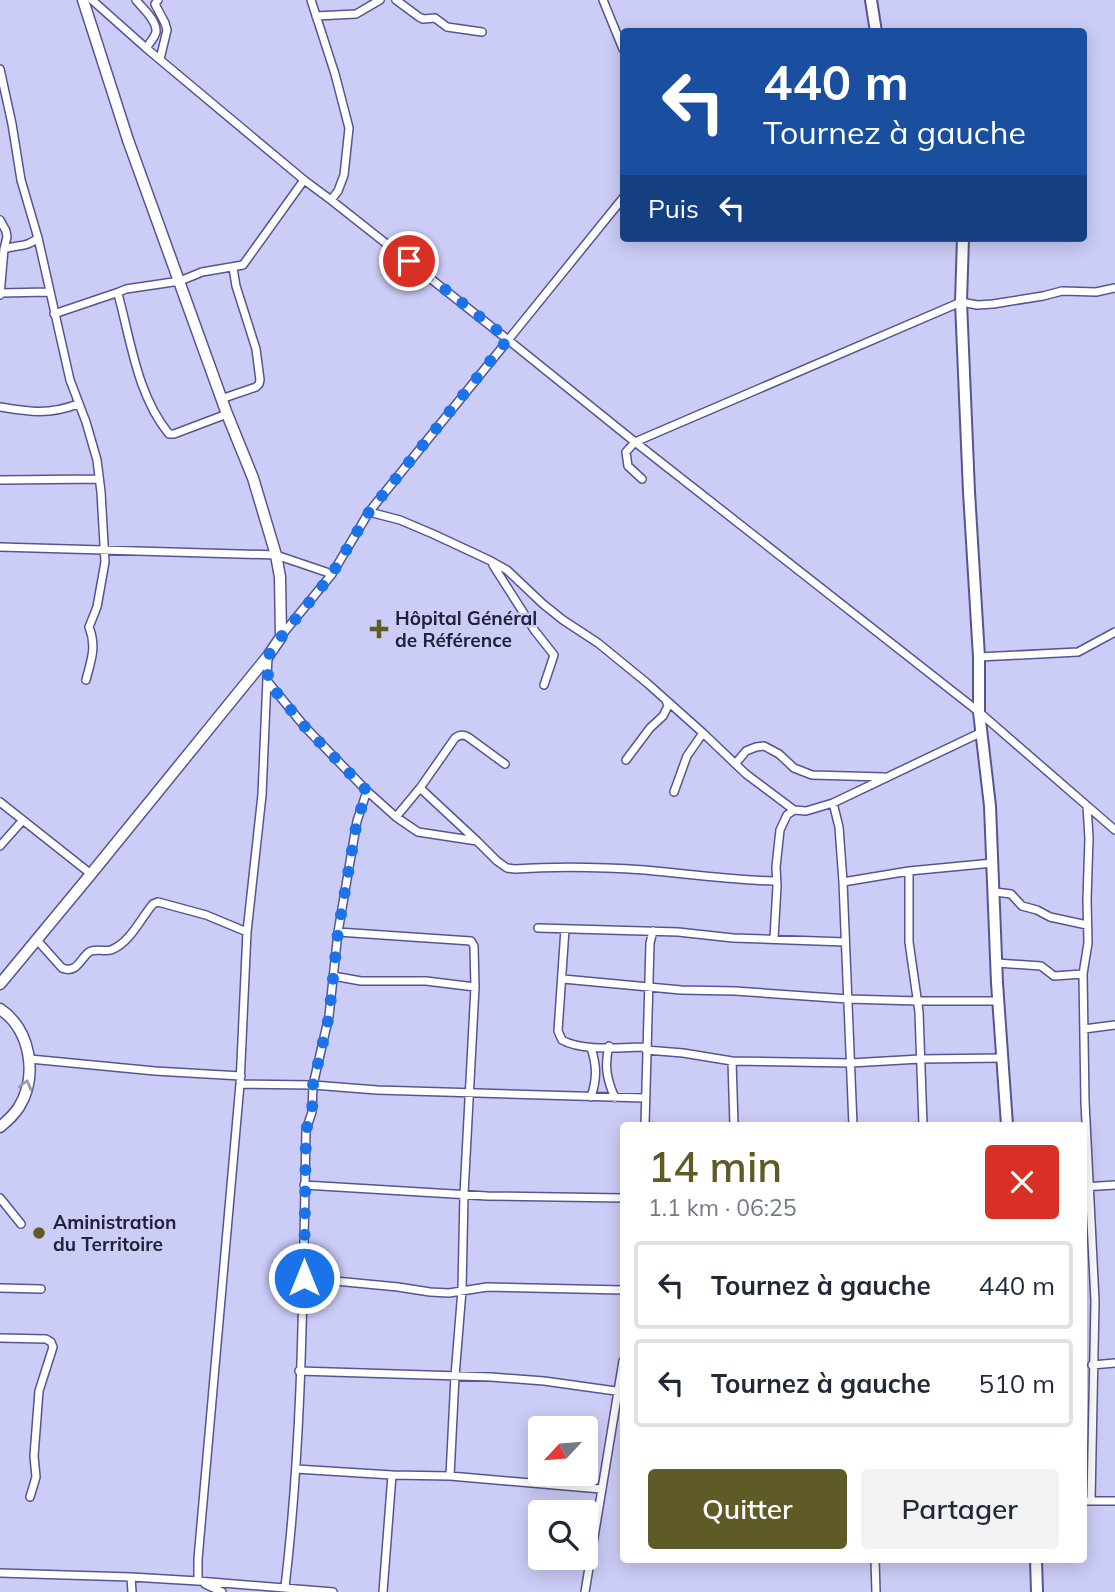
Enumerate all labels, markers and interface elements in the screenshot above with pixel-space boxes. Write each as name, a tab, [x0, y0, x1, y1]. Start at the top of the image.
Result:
text: 440 m	[763, 51, 909, 112]
icon: left	[648, 56, 739, 147]
text: Tournez à gauche	[763, 112, 1026, 152]
icon: left	[713, 189, 751, 227]
text: Puis	[648, 192, 699, 225]
pin	[379, 231, 439, 291]
icon: arrive	[390, 242, 428, 280]
place label: Hôpital Général de Référence	[395, 606, 537, 652]
marker: Hôpital Général de Référence	[369, 619, 389, 639]
one-way arrow	[18, 1079, 32, 1091]
text: 14 min	[648, 1140, 782, 1193]
button: close	[985, 1145, 1059, 1219]
text: 1.1 km · 06:25	[648, 1193, 797, 1222]
place label: Aministration du Territoire	[53, 1210, 176, 1256]
marker: Aministration du Territoire	[31, 1225, 47, 1241]
position arrow	[267, 1241, 341, 1315]
icon: left	[652, 1266, 690, 1304]
text: Tournez à gauche	[711, 1269, 931, 1302]
text: 440 m	[979, 1269, 1055, 1302]
icon: left	[652, 1364, 690, 1402]
text: Tournez à gauche	[711, 1367, 931, 1400]
text: 510 m	[979, 1367, 1055, 1400]
north arrow	[528, 1416, 598, 1486]
map controls	[528, 1416, 598, 1570]
button: Quitter	[648, 1469, 847, 1549]
button: Partager	[861, 1469, 1059, 1549]
button: search	[528, 1500, 598, 1570]

